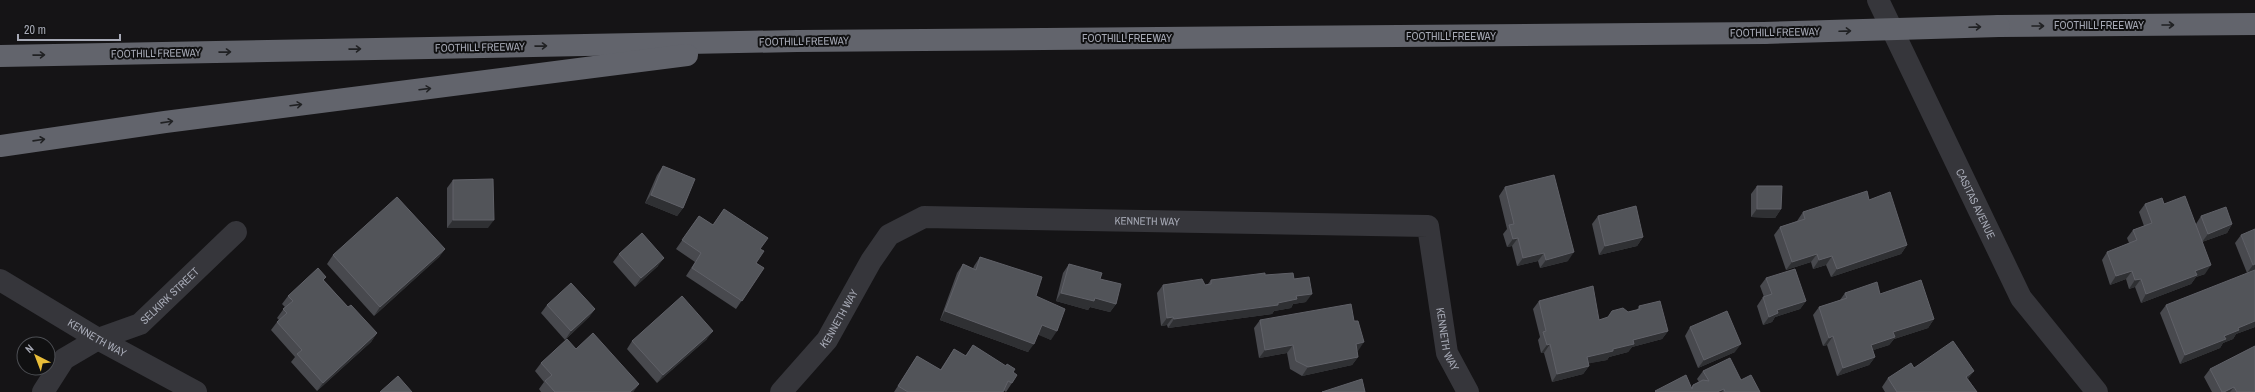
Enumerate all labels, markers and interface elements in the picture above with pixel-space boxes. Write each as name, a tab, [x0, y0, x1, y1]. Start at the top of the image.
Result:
scale bar	[18, 16, 120, 42]
street label: FOOTHILL FREEWAY	[2054, 18, 2144, 32]
one-way arrow	[2161, 21, 2174, 29]
text: 20 m	[24, 22, 46, 38]
one-way arrow	[2031, 22, 2044, 30]
one-way arrow	[1968, 23, 1981, 30]
street label: FOOTHILL FREEWAY	[1730, 24, 1820, 40]
one-way arrow	[1838, 27, 1851, 34]
street label: FOOTHILL FREEWAY	[1406, 29, 1496, 43]
street label: FOOTHILL FREEWAY	[1082, 31, 1172, 45]
street label: FOOTHILL FREEWAY	[759, 33, 849, 49]
street label: FOOTHILL FREEWAY	[435, 39, 525, 55]
one-way arrow	[534, 42, 547, 50]
street label: FOOTHILL FREEWAY	[111, 45, 201, 61]
one-way arrow	[348, 45, 361, 53]
one-way arrow	[218, 48, 231, 56]
one-way arrow	[32, 51, 45, 59]
one-way arrow	[418, 85, 431, 93]
one-way arrow	[289, 101, 302, 109]
one-way arrow	[160, 118, 173, 126]
one-way arrow	[32, 136, 45, 144]
street label: CASITAS AVENUE	[1953, 166, 1999, 241]
street label: KENNETH WAY	[1114, 213, 1180, 229]
street label: SELKIRK STREET	[137, 264, 202, 327]
street label: KENNETH WAY	[816, 287, 861, 351]
street label: KENNETH WAY	[1433, 307, 1462, 373]
street label: KENNETH WAY	[65, 315, 129, 360]
north arrow	[16, 336, 56, 376]
text: N	[22, 341, 36, 356]

